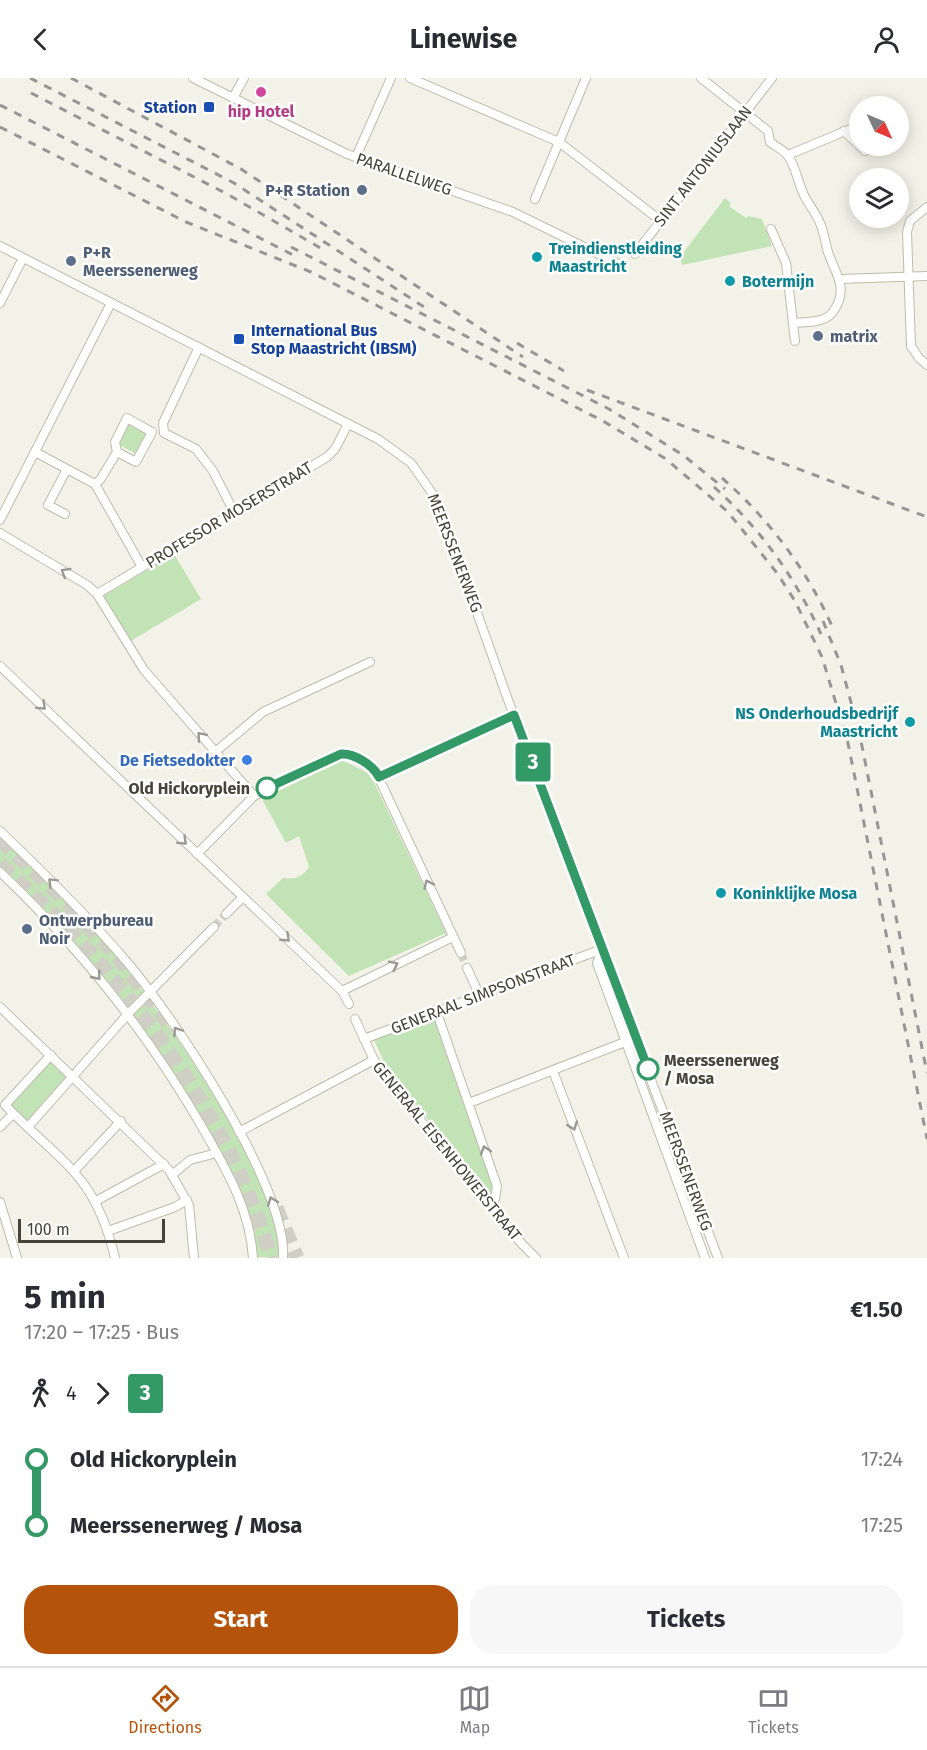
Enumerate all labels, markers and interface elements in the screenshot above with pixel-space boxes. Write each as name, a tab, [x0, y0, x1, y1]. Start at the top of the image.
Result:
icon: back	[24, 23, 57, 56]
text: Linewise	[410, 23, 517, 55]
icon: person	[870, 23, 903, 56]
marker: hip Hotel	[254, 85, 268, 99]
north arrow	[849, 96, 909, 156]
map controls	[849, 96, 909, 228]
place label: Station	[144, 98, 197, 117]
marker: Station	[202, 100, 216, 114]
place label: hip Hotel	[228, 102, 295, 121]
street label: SINT ANTONIUSLAAN	[650, 102, 756, 230]
street label: PARALLELWEG	[354, 149, 454, 199]
button: layers	[849, 168, 909, 228]
place label: P+R Station	[265, 181, 350, 200]
marker: P+R Station	[355, 183, 369, 197]
place label: Treindienstleiding Maastricht	[549, 239, 682, 276]
place label: P+R Meerssenerweg	[83, 243, 198, 280]
marker: Treindienstleiding Maastricht	[530, 250, 544, 264]
marker: P+R Meerssenerweg	[64, 254, 78, 268]
place label: Botermijn	[742, 272, 814, 291]
marker: Botermijn	[723, 274, 737, 288]
place label: International Bus Stop Maastricht (IBSM)	[251, 321, 417, 358]
place label: matrix	[830, 327, 878, 346]
marker: matrix	[811, 329, 825, 343]
marker: International Bus Stop Maastricht (IBSM)	[232, 332, 246, 346]
street label: PROFESSOR MOSERSTRAAT	[142, 457, 316, 572]
street label: MEERSSENERWEG	[424, 491, 486, 615]
one-way arrow	[61, 567, 71, 579]
one-way arrow	[36, 699, 46, 710]
place label: NS Onderhoudsbedrijf Maastricht	[735, 704, 899, 741]
marker: NS Onderhoudsbedrijf Maastricht	[903, 715, 917, 729]
one-way arrow	[197, 732, 208, 743]
line badge: 3	[514, 742, 552, 782]
text: 3	[528, 749, 538, 775]
place label: De Fietsedokter	[120, 751, 236, 770]
marker: De Fietsedokter	[240, 753, 254, 767]
marker: Old Hickoryplein	[256, 777, 278, 799]
place label: Old Hickoryplein	[129, 779, 250, 798]
one-way arrow	[177, 834, 187, 845]
one-way arrow	[49, 879, 60, 890]
one-way arrow	[424, 879, 436, 890]
place label: Koninklijke Mosa	[733, 884, 857, 903]
marker: Koninklijke Mosa	[714, 886, 728, 900]
place label: Ontwerpbureau Noir	[39, 911, 153, 948]
marker: Ontwerpbureau Noir	[20, 922, 34, 936]
one-way arrow	[278, 930, 289, 941]
street label: GENERAAL SIMPSONSTRAAT	[388, 950, 579, 1038]
one-way arrow	[388, 961, 399, 973]
one-way arrow	[90, 969, 101, 980]
one-way arrow	[173, 1027, 184, 1038]
place label: Meerssenerweg / Mosa	[664, 1051, 779, 1088]
street label: GENERAAL EISENHOWERSTRAAT	[369, 1057, 526, 1245]
marker: Meerssenerweg / Mosa	[637, 1058, 659, 1080]
street label: MEERSSENERWEG	[656, 1109, 716, 1233]
one-way arrow	[566, 1120, 578, 1131]
one-way arrow	[479, 1145, 492, 1156]
one-way arrow	[267, 1196, 280, 1207]
scale bar	[18, 1216, 165, 1244]
text: 100 m	[27, 1220, 70, 1239]
text: 5 min	[24, 1277, 106, 1317]
text: €1.50	[850, 1296, 903, 1323]
text: 17:20 – 17:25 · Bus	[24, 1320, 179, 1344]
icon: walk	[24, 1377, 57, 1410]
icon: forward	[86, 1377, 119, 1410]
text: 3	[140, 1380, 151, 1406]
text: 4	[66, 1381, 77, 1405]
text: Old Hickoryplein	[70, 1446, 237, 1473]
text: 17:24	[861, 1447, 903, 1471]
text: Meerssenerweg / Mosa	[70, 1512, 302, 1539]
text: 17:25	[861, 1513, 903, 1537]
button: Start	[24, 1585, 458, 1654]
button: Tickets	[470, 1585, 903, 1654]
tab: Directions	[128, 1682, 202, 1737]
tab: Map	[458, 1682, 491, 1737]
tab: Tickets	[748, 1682, 799, 1737]

